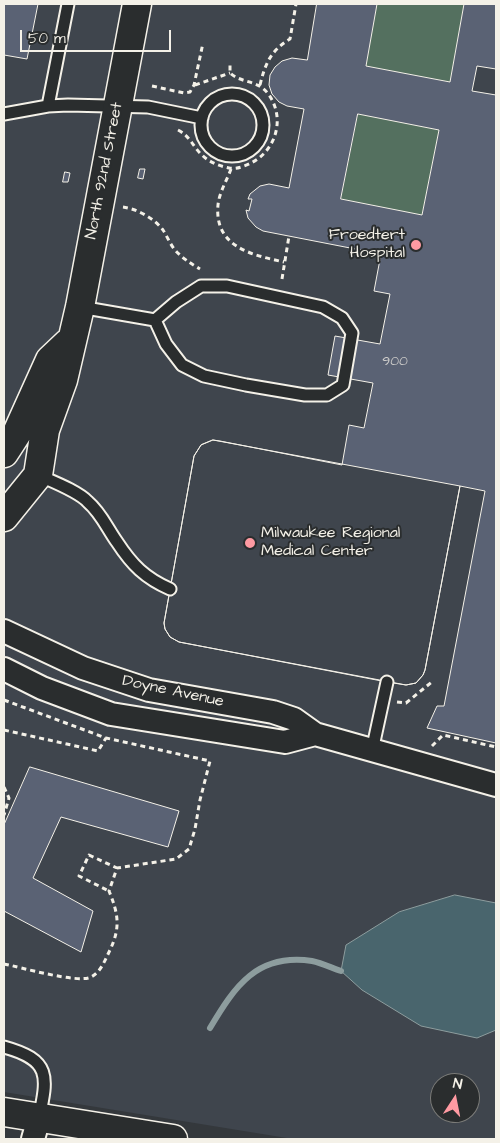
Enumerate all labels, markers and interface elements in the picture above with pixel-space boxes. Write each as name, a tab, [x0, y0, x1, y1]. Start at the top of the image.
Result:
scale bar	[22, 20, 174, 52]
text: 50 m	[28, 28, 66, 49]
street label: North 92nd Street	[82, 101, 128, 241]
place label: Froedtert Hospital	[329, 226, 405, 264]
marker: Froedtert Hospital	[409, 238, 423, 252]
house number: 900	[382, 354, 408, 370]
place label: Milwaukee Regional Medical Center	[261, 524, 400, 562]
marker: Milwaukee Regional Medical Center	[243, 536, 257, 550]
street label: Doyne Avenue	[121, 672, 225, 712]
north arrow	[430, 1073, 480, 1123]
text: N	[451, 1074, 464, 1095]

